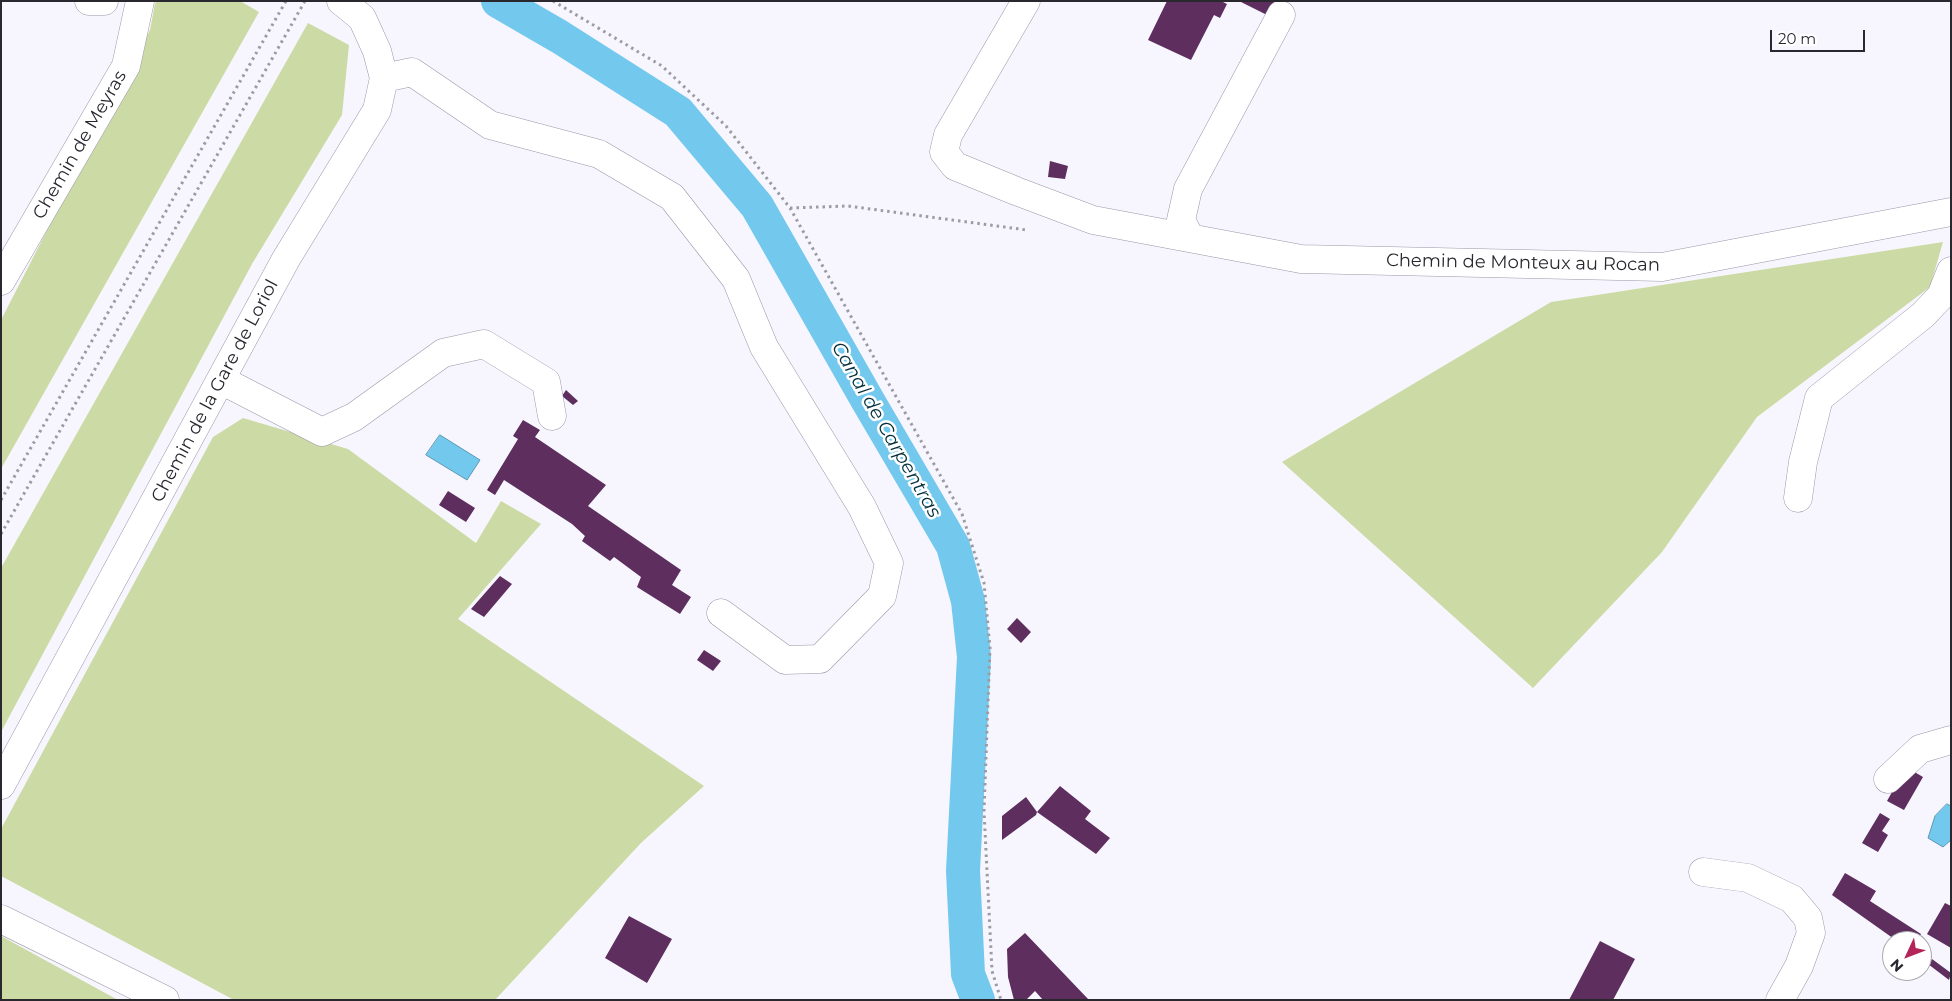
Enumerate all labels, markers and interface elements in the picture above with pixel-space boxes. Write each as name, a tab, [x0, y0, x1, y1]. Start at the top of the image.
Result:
scale bar	[1772, 20, 1867, 52]
text: 20 m	[1778, 29, 1816, 48]
street label: Chemin de Meyras	[29, 67, 131, 223]
street label: Chemin de Monteux au Rocan	[1386, 250, 1660, 276]
street label: Chemin de la Gare de Loriol	[147, 276, 283, 506]
water label: Canal de Carpentras	[826, 338, 946, 522]
north arrow	[1882, 931, 1932, 981]
text: N	[1886, 955, 1907, 976]

